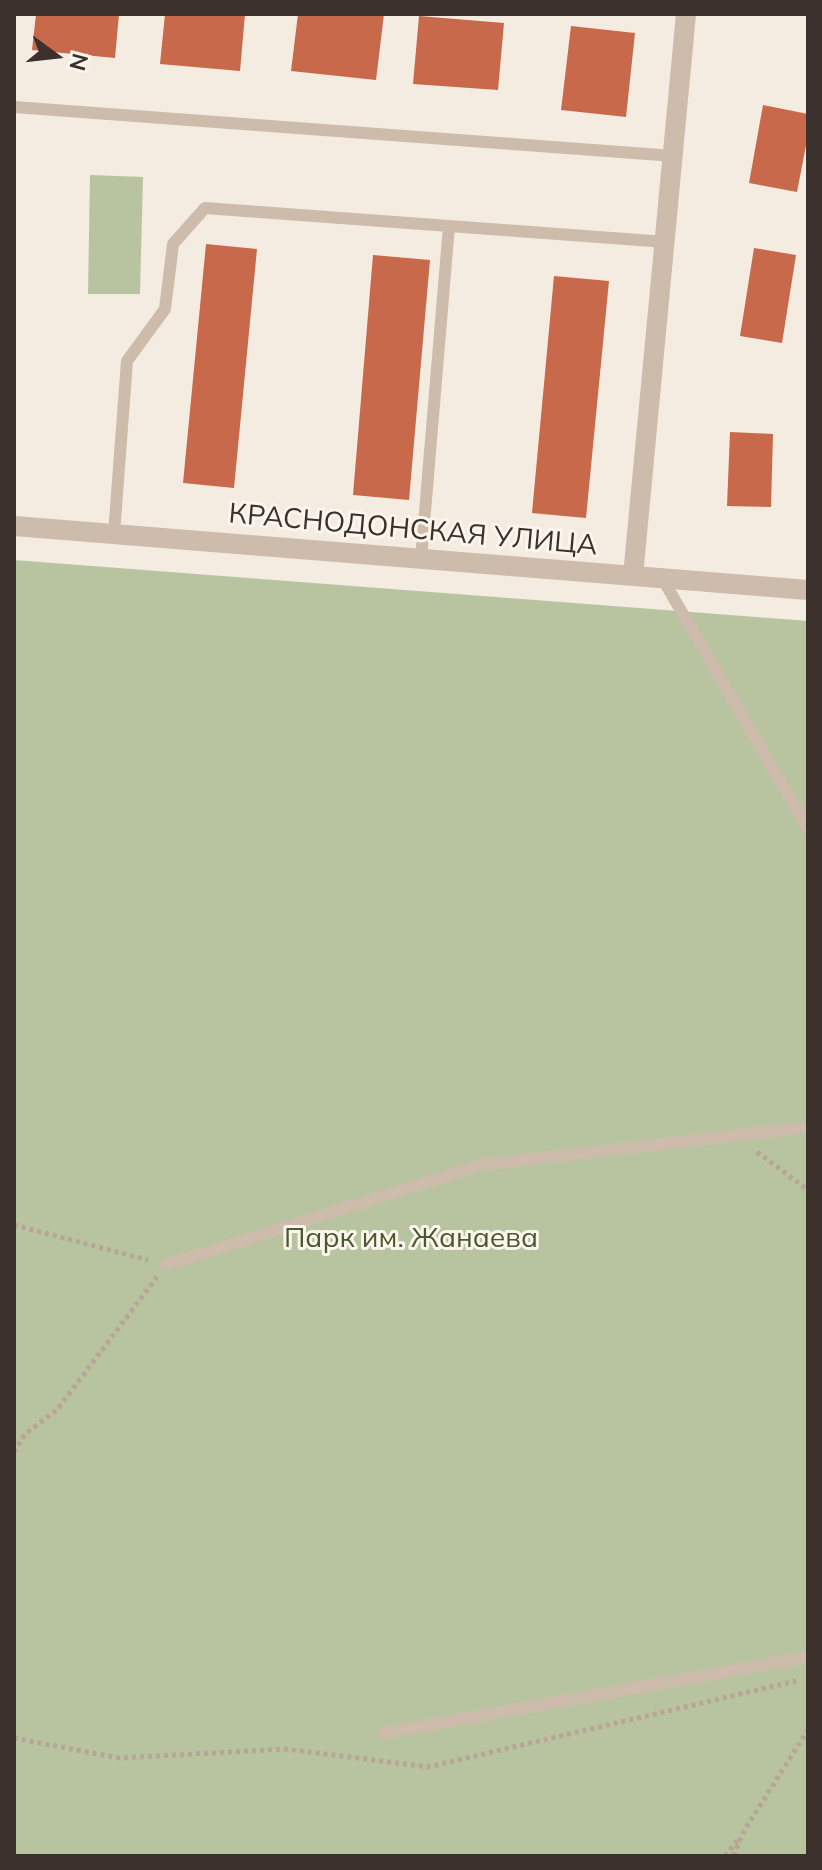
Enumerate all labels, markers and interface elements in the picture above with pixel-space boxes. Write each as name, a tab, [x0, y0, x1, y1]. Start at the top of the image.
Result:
north arrow	[16, 16, 96, 96]
text: N	[64, 51, 95, 74]
street label: КРАСНОДОНСКАЯ УЛИЦА	[227, 497, 599, 563]
park label: Парк им. Жанаева	[284, 1222, 538, 1256]

